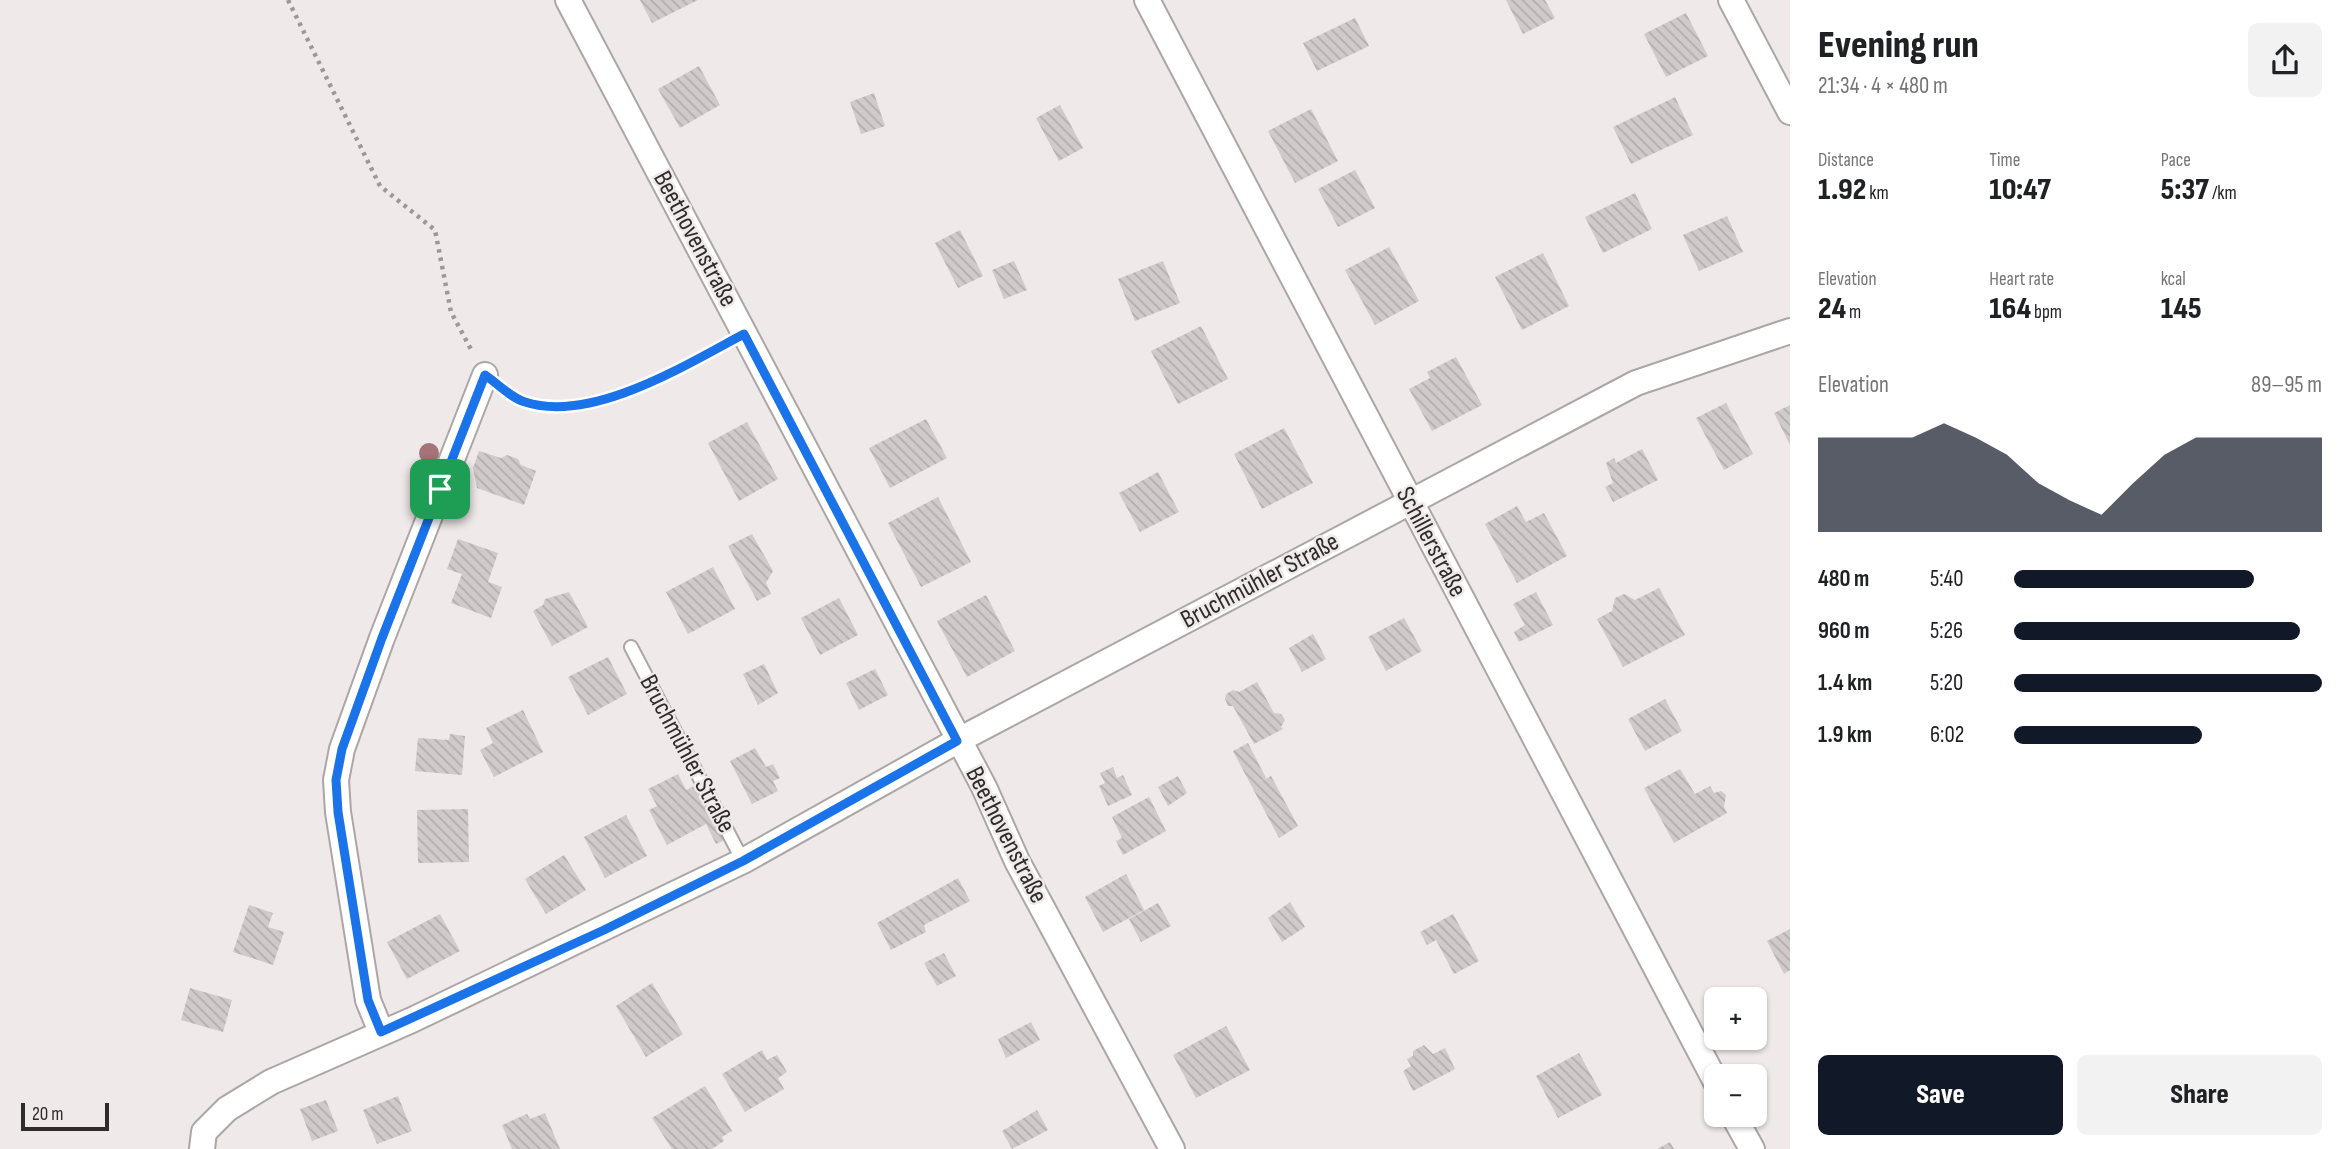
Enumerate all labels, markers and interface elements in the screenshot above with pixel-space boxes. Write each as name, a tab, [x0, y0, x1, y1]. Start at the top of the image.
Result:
text: Evening run	[1818, 23, 1979, 68]
button: share	[2248, 23, 2322, 97]
text: 21:34 · 4 × 480 m	[1818, 72, 1948, 100]
text: Distance	[1818, 149, 1874, 172]
text: Time	[1989, 149, 2020, 172]
text: Pace	[2161, 149, 2191, 172]
street label: Beethovenstraße	[646, 166, 744, 312]
text: 1.92	[1818, 172, 1866, 208]
text: 10:47	[1989, 172, 2051, 208]
text: 5:37	[2161, 172, 2209, 208]
text: km	[1866, 182, 1889, 205]
text: /km	[2209, 182, 2237, 205]
text: Elevation	[1818, 268, 1877, 291]
text: Heart rate	[1989, 268, 2054, 291]
text: kcal	[2161, 268, 2186, 291]
text: 24	[1818, 291, 1846, 327]
text: 164	[1989, 291, 2031, 327]
text: 145	[2161, 291, 2202, 327]
text: m	[1846, 301, 1861, 324]
text: bpm	[2031, 301, 2062, 324]
text: Elevation	[1818, 371, 1889, 399]
text: 89–95 m	[2251, 371, 2322, 399]
pin	[410, 459, 470, 519]
icon: arrive	[421, 470, 459, 508]
street label: Schillerstraße	[1389, 482, 1473, 602]
street label: Bruchmühler Straße	[1176, 526, 1344, 636]
text: 480 m	[1818, 565, 1869, 593]
text: 5:40	[1930, 565, 1963, 593]
text: 960 m	[1818, 617, 1870, 645]
text: 5:26	[1930, 617, 1963, 645]
text: 1.4 km	[1818, 669, 1872, 697]
text: 5:20	[1930, 669, 1963, 697]
street label: Bruchmühler Straße	[632, 670, 742, 838]
text: 1.9 km	[1818, 721, 1872, 749]
text: 6:02	[1930, 721, 1964, 749]
street label: Beethovenstraße	[958, 762, 1054, 908]
map controls	[1704, 987, 1767, 1127]
button: +	[1704, 987, 1767, 1050]
button: Save	[1818, 1055, 2063, 1135]
button: Share	[2077, 1055, 2322, 1135]
button: −	[1704, 1064, 1767, 1127]
scale bar	[21, 1100, 108, 1132]
text: 20 m	[32, 1103, 64, 1126]

